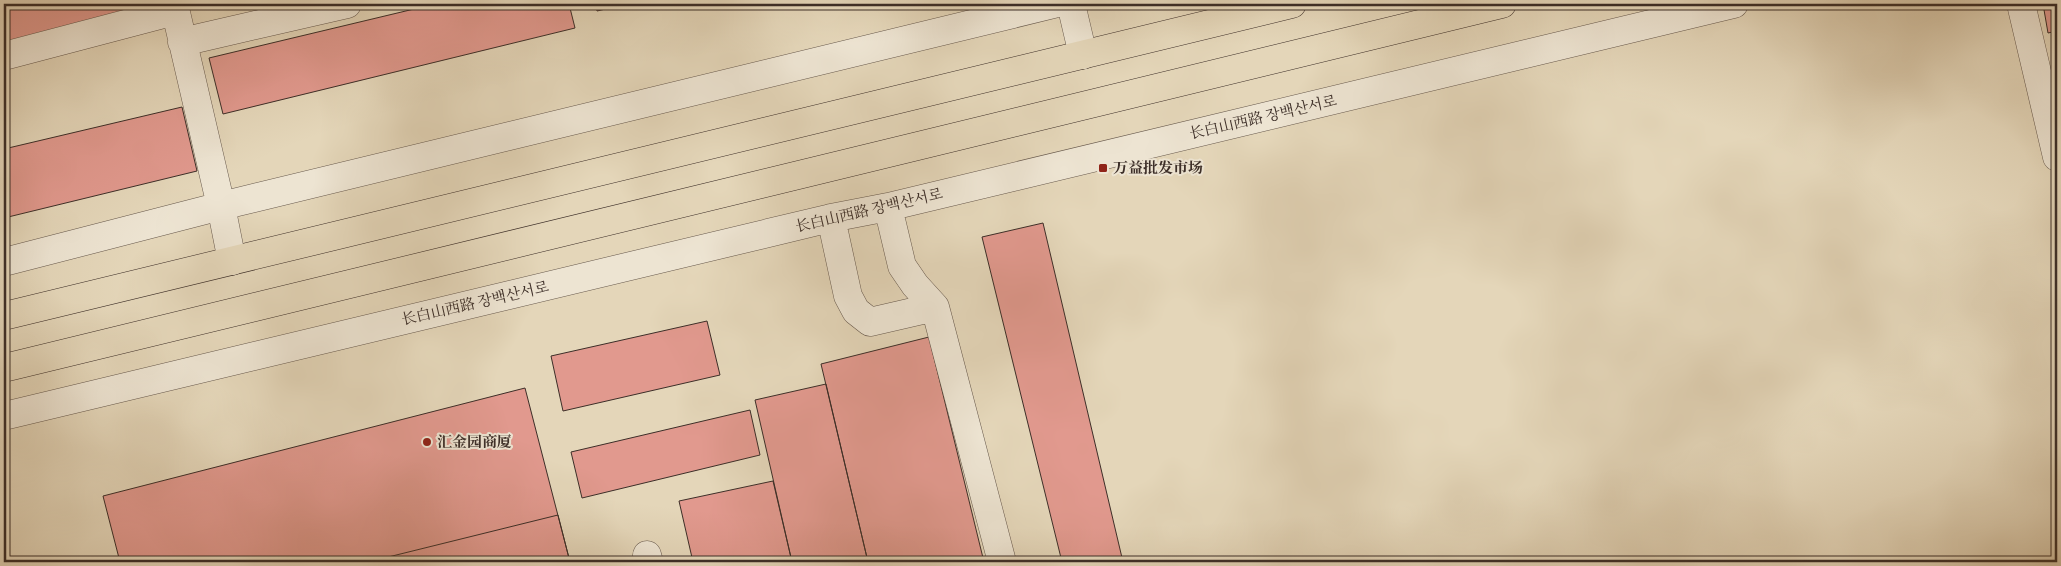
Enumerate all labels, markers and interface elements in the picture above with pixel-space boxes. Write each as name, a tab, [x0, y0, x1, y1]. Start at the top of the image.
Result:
street label: 长白山西路 장백산서로	[1188, 91, 1339, 144]
place label: 万益批发市场	[1113, 159, 1203, 178]
marker: 万益批发市场	[1097, 162, 1109, 174]
street label: 长白山西路 장백산서로	[794, 184, 945, 237]
street label: 长白山西路 장백산서로	[400, 277, 551, 330]
place label: 汇金园商厦	[437, 433, 512, 452]
marker: 汇金园商厦	[421, 436, 433, 448]

